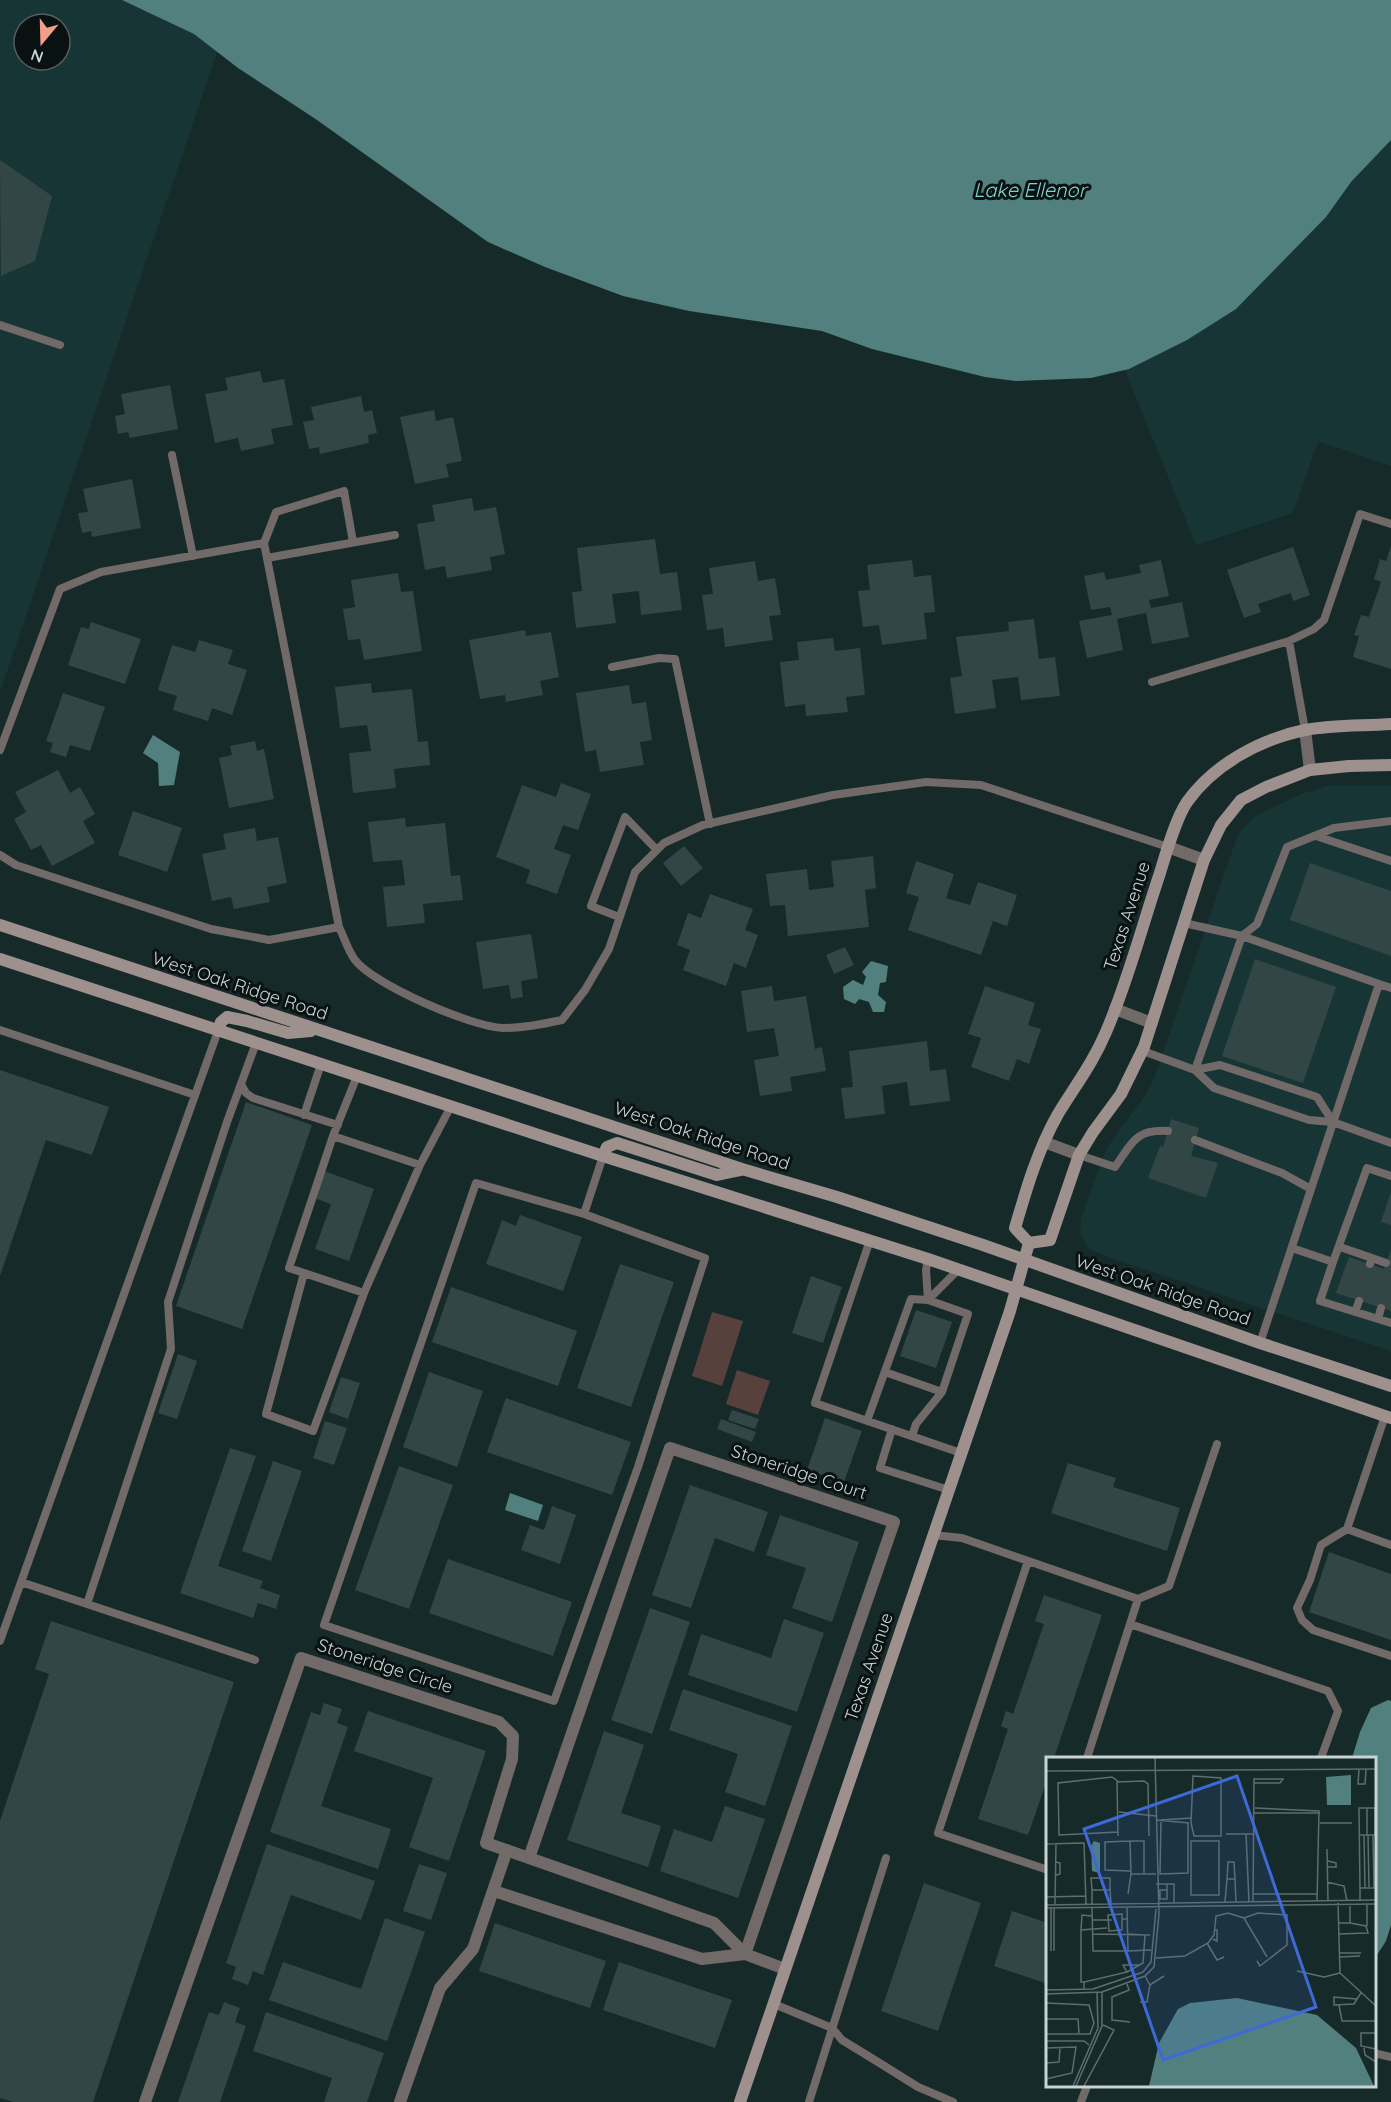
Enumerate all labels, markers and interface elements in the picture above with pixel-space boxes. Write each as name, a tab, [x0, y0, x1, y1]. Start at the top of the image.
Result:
north arrow	[12, 12, 72, 72]
text: N	[28, 45, 46, 68]
water label: Lake Ellenor	[974, 177, 1089, 202]
street label: Texas Avenue	[1098, 858, 1155, 973]
street label: West Oak Ridge Road	[149, 946, 331, 1025]
street label: West Oak Ridge Road	[611, 1096, 793, 1175]
street label: West Oak Ridge Road	[1073, 1249, 1254, 1330]
street label: Stoneridge Court	[728, 1439, 870, 1504]
street label: Texas Avenue	[839, 1610, 898, 1724]
street label: Stoneridge Circle	[315, 1633, 456, 1698]
inset map	[1046, 1757, 1376, 2087]

